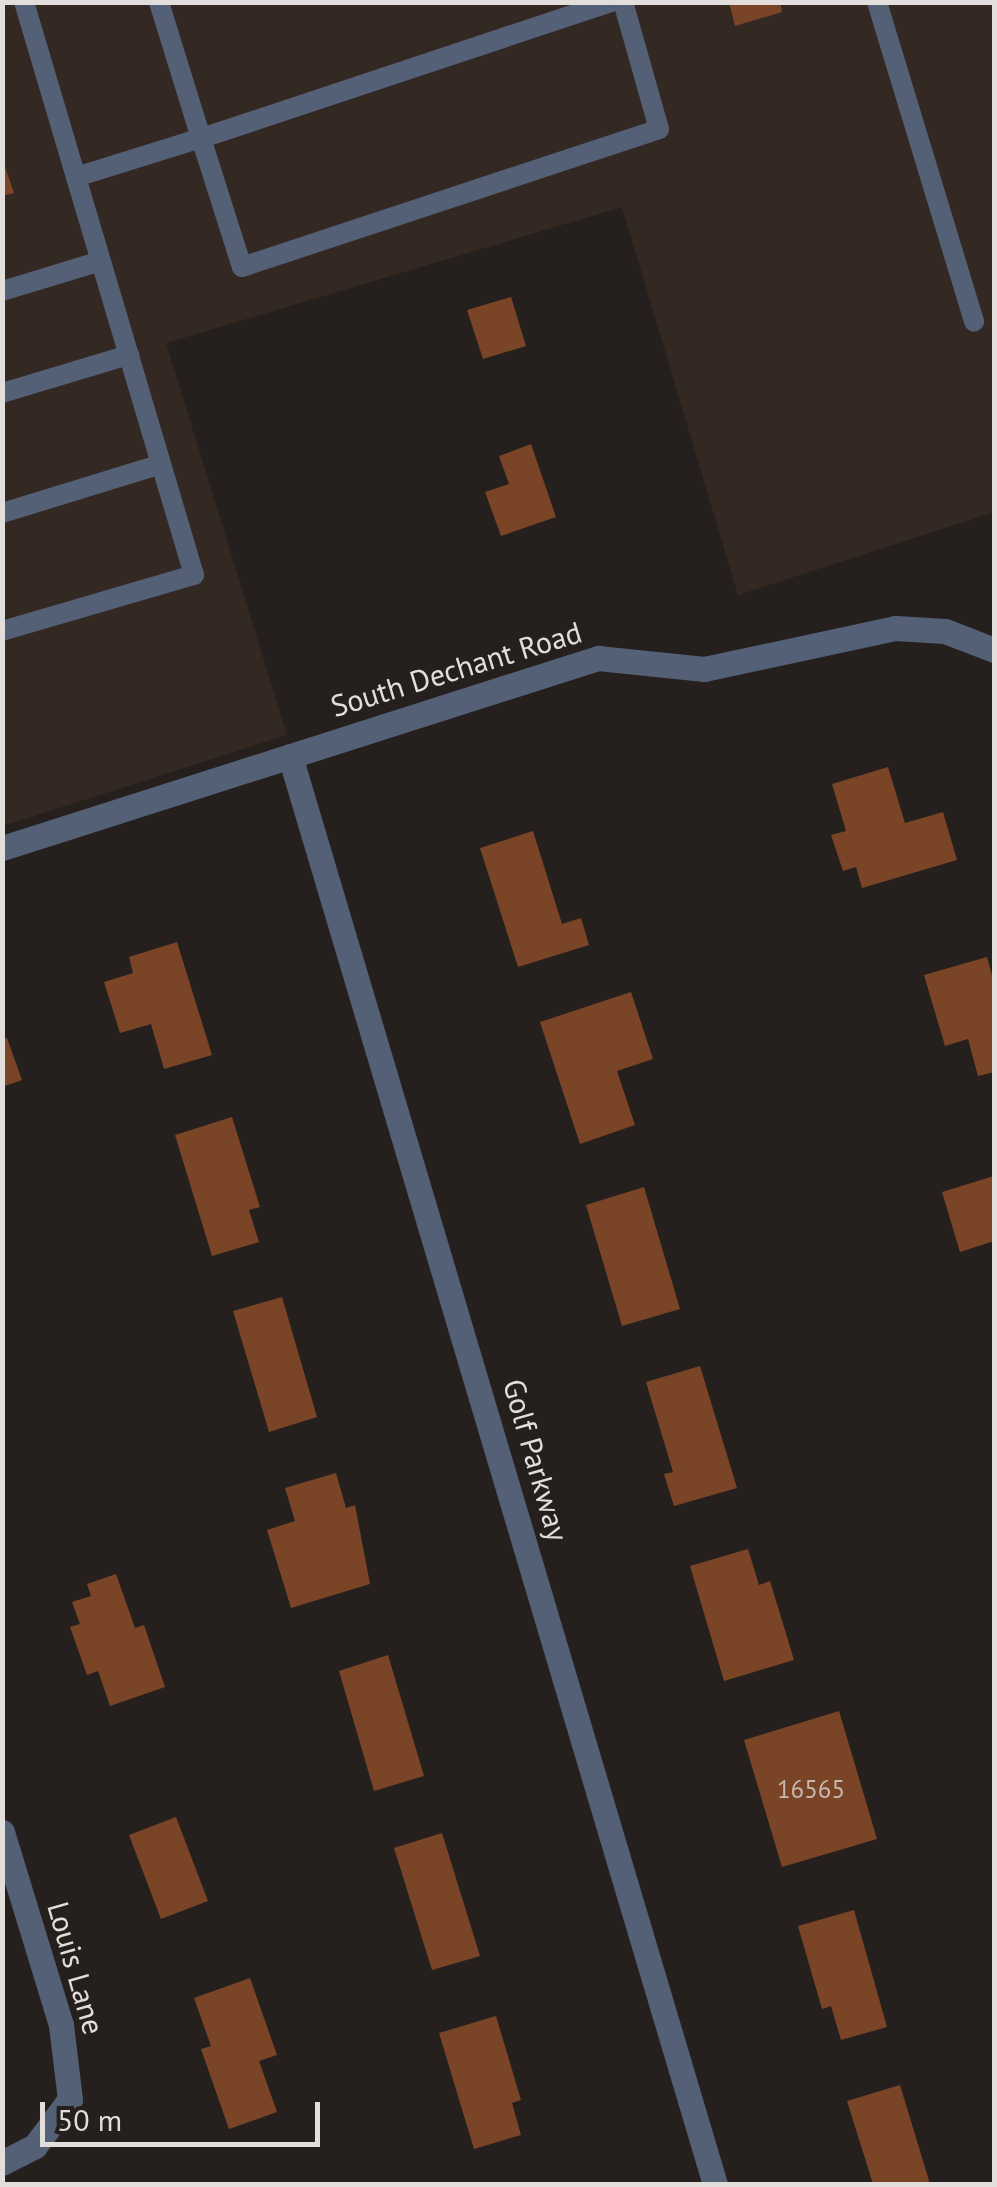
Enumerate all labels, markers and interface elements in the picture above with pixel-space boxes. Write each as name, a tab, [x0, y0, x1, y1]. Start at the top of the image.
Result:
street label: South Dechant Road	[326, 614, 586, 724]
street label: Golf Parkway	[496, 1375, 576, 1545]
house number: 16565	[777, 1774, 845, 1804]
street label: Louis Lane	[40, 1898, 112, 2038]
scale bar	[45, 2082, 325, 2144]
text: 50 m	[57, 2100, 122, 2139]

